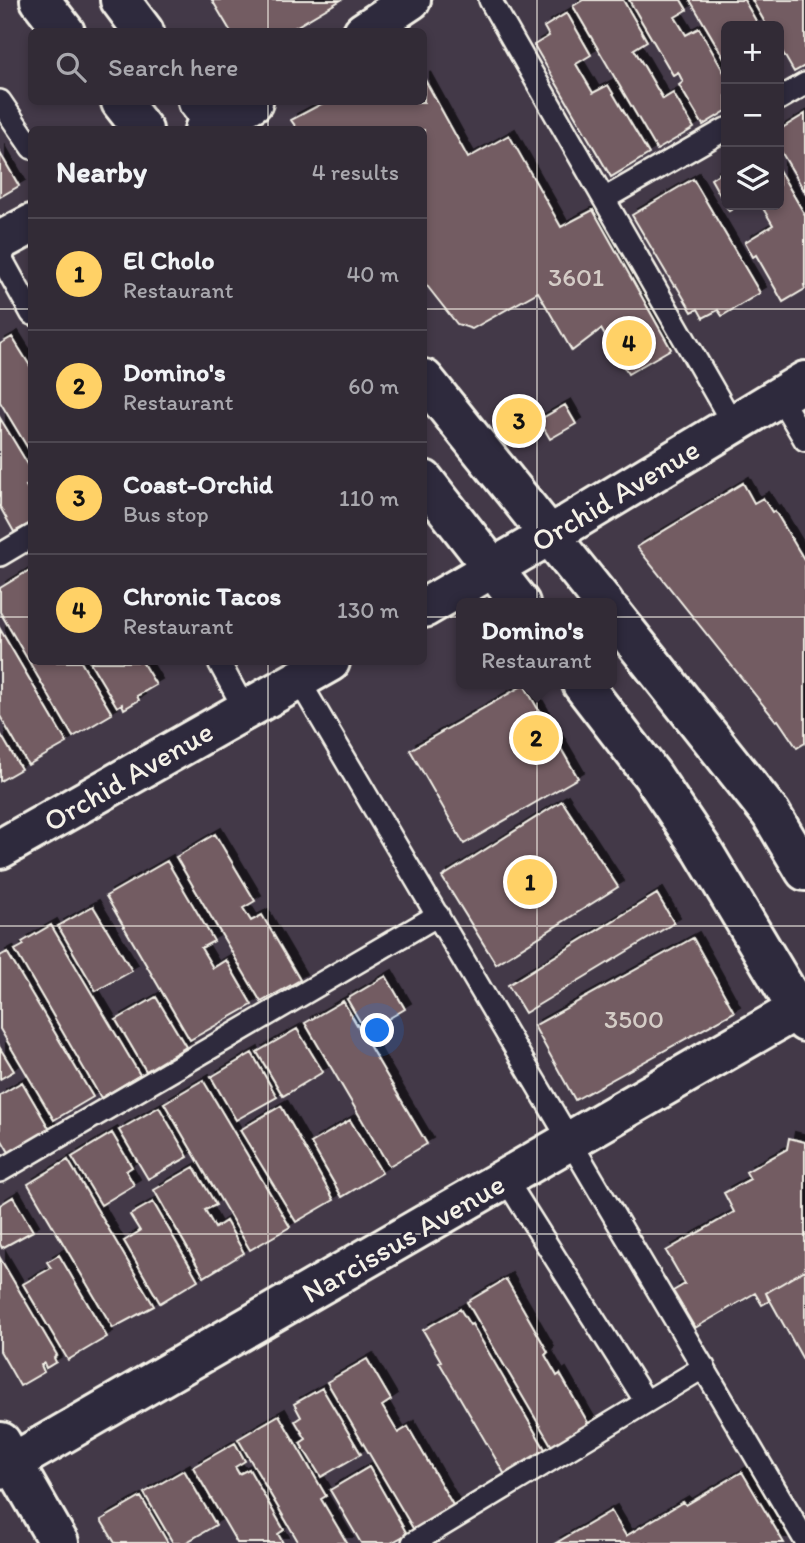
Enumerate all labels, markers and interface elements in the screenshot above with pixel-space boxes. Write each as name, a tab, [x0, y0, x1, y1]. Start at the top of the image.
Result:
map controls	[721, 21, 784, 210]
button: +	[721, 21, 784, 84]
search box	[28, 28, 427, 105]
icon: search	[52, 48, 90, 86]
text: Search here	[108, 51, 238, 83]
button: −	[721, 84, 784, 147]
button: layers	[721, 147, 784, 210]
text: Nearby	[56, 153, 147, 190]
text: 4 results	[312, 158, 399, 186]
text: El Cholo	[123, 244, 214, 276]
text: 1	[74, 260, 84, 288]
text: 40 m	[346, 260, 399, 288]
house number: 3601	[548, 261, 604, 293]
text: Restaurant	[123, 276, 233, 304]
pin: 4	[606, 317, 652, 369]
text: Domino's	[123, 356, 226, 388]
text: 2	[73, 372, 85, 400]
text: 60 m	[348, 372, 399, 400]
text: Restaurant	[123, 388, 233, 416]
pin: 3	[496, 395, 542, 447]
street label: Orchid Avenue	[524, 430, 706, 560]
text: Coast-Orchid	[123, 468, 273, 500]
text: 3	[73, 484, 85, 512]
text: 110 m	[339, 484, 399, 512]
text: Bus stop	[123, 500, 209, 528]
text: Chronic Tacos	[123, 580, 281, 612]
text: 4	[72, 596, 86, 624]
text: 130 m	[337, 596, 399, 624]
popup	[456, 598, 617, 689]
text: Restaurant	[123, 612, 233, 640]
text: Domino's	[481, 614, 584, 646]
text: Restaurant	[481, 646, 592, 674]
pin: 2	[513, 712, 559, 764]
street label: Orchid Avenue	[37, 713, 219, 839]
pin: 1	[507, 856, 553, 908]
house number: 3500	[604, 1003, 664, 1035]
your location	[360, 1013, 394, 1047]
street label: Narcissus Avenue	[295, 1165, 511, 1311]

